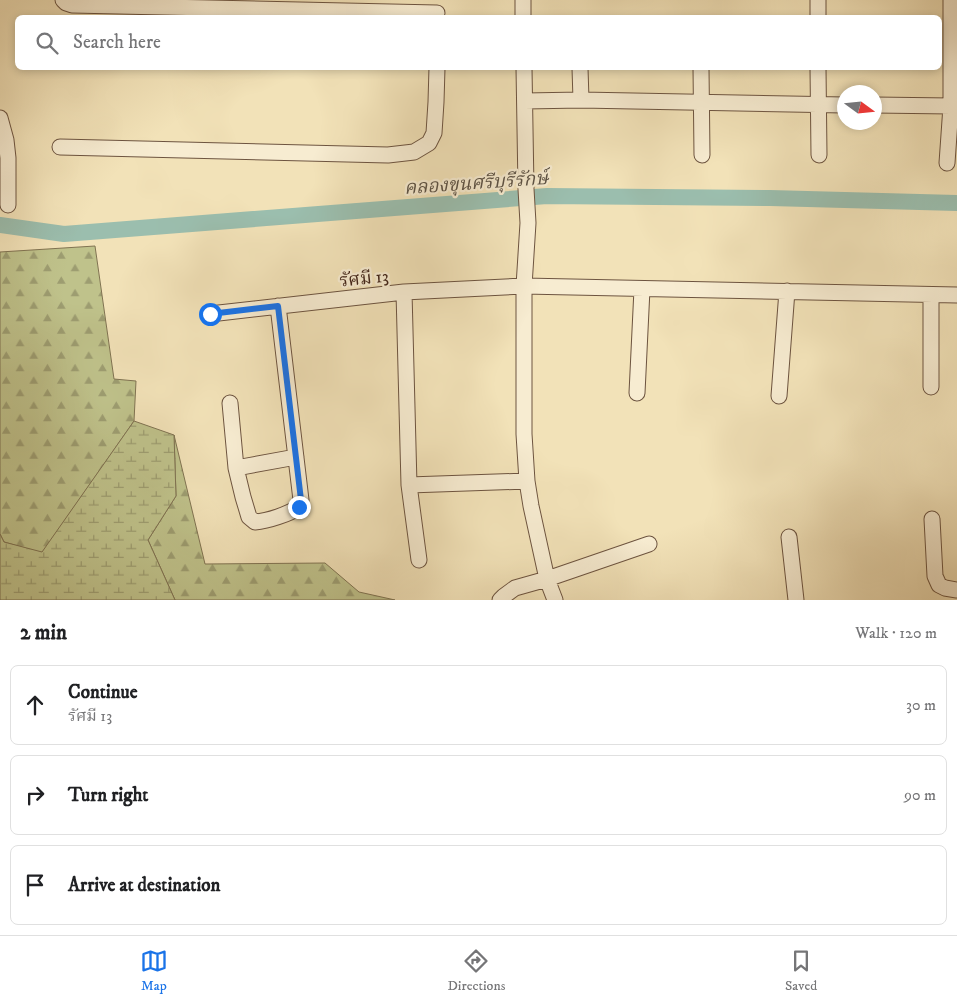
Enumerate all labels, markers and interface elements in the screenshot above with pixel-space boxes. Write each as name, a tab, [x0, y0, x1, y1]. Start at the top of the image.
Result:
search box	[15, 15, 942, 70]
icon: search	[33, 29, 61, 57]
text: Search here	[73, 31, 161, 54]
north arrow	[837, 85, 882, 130]
water label: คลองขุนศรีบุรีรักษ์	[403, 167, 552, 200]
street label: รัศมี 13	[338, 265, 390, 293]
route start	[199, 303, 222, 326]
route end	[288, 496, 311, 519]
text: 2 min	[20, 620, 67, 646]
text: Walk · 120 m	[855, 623, 937, 643]
text: Continue	[68, 681, 138, 704]
icon: ahead	[21, 691, 49, 719]
text: 30 m	[906, 695, 936, 715]
text: รัศมี 13	[68, 706, 112, 726]
icon: right	[21, 781, 49, 809]
text: Turn right	[68, 784, 148, 807]
text: 90 m	[904, 785, 936, 805]
icon: arrive	[21, 871, 49, 899]
text: Arrive at destination	[68, 874, 220, 897]
tab: Map	[140, 947, 168, 995]
tab: Directions	[447, 947, 505, 995]
tab: Saved	[785, 947, 817, 995]

